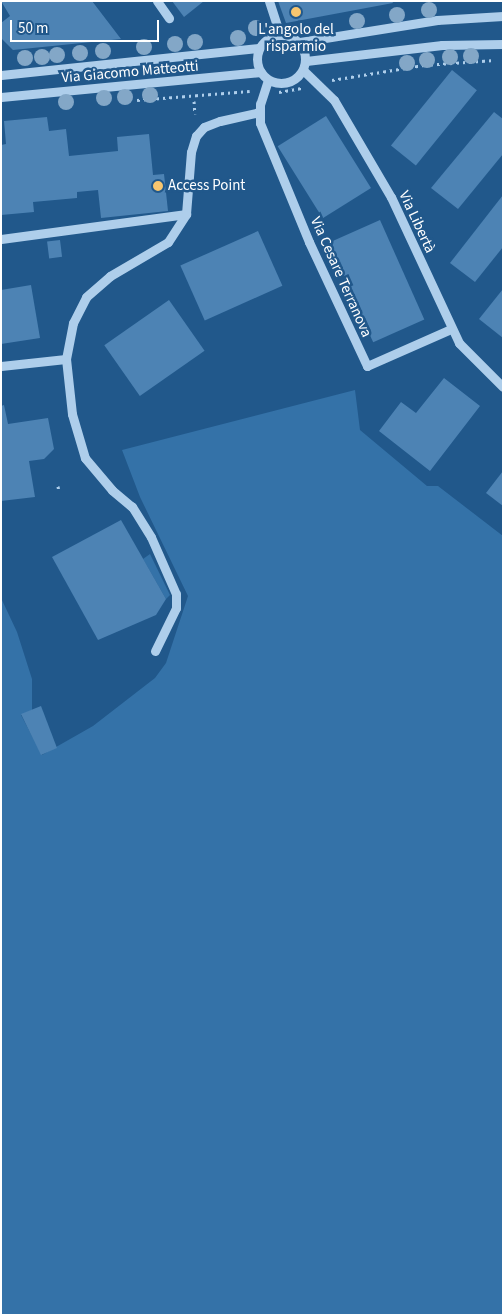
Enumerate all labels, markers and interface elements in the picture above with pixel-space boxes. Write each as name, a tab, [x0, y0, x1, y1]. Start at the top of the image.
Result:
marker: L'angolo del risparmio	[290, 6, 302, 18]
scale bar	[12, 10, 161, 42]
text: 50 m	[18, 18, 48, 39]
place label: L'angolo del risparmio	[258, 20, 334, 55]
street label: Via Giacomo Matteotti	[61, 57, 199, 87]
place label: Access Point	[168, 177, 245, 195]
marker: Access Point	[152, 180, 164, 192]
street label: Via Libertà	[395, 188, 439, 256]
street label: Via Cesare Terranova	[306, 214, 376, 340]

